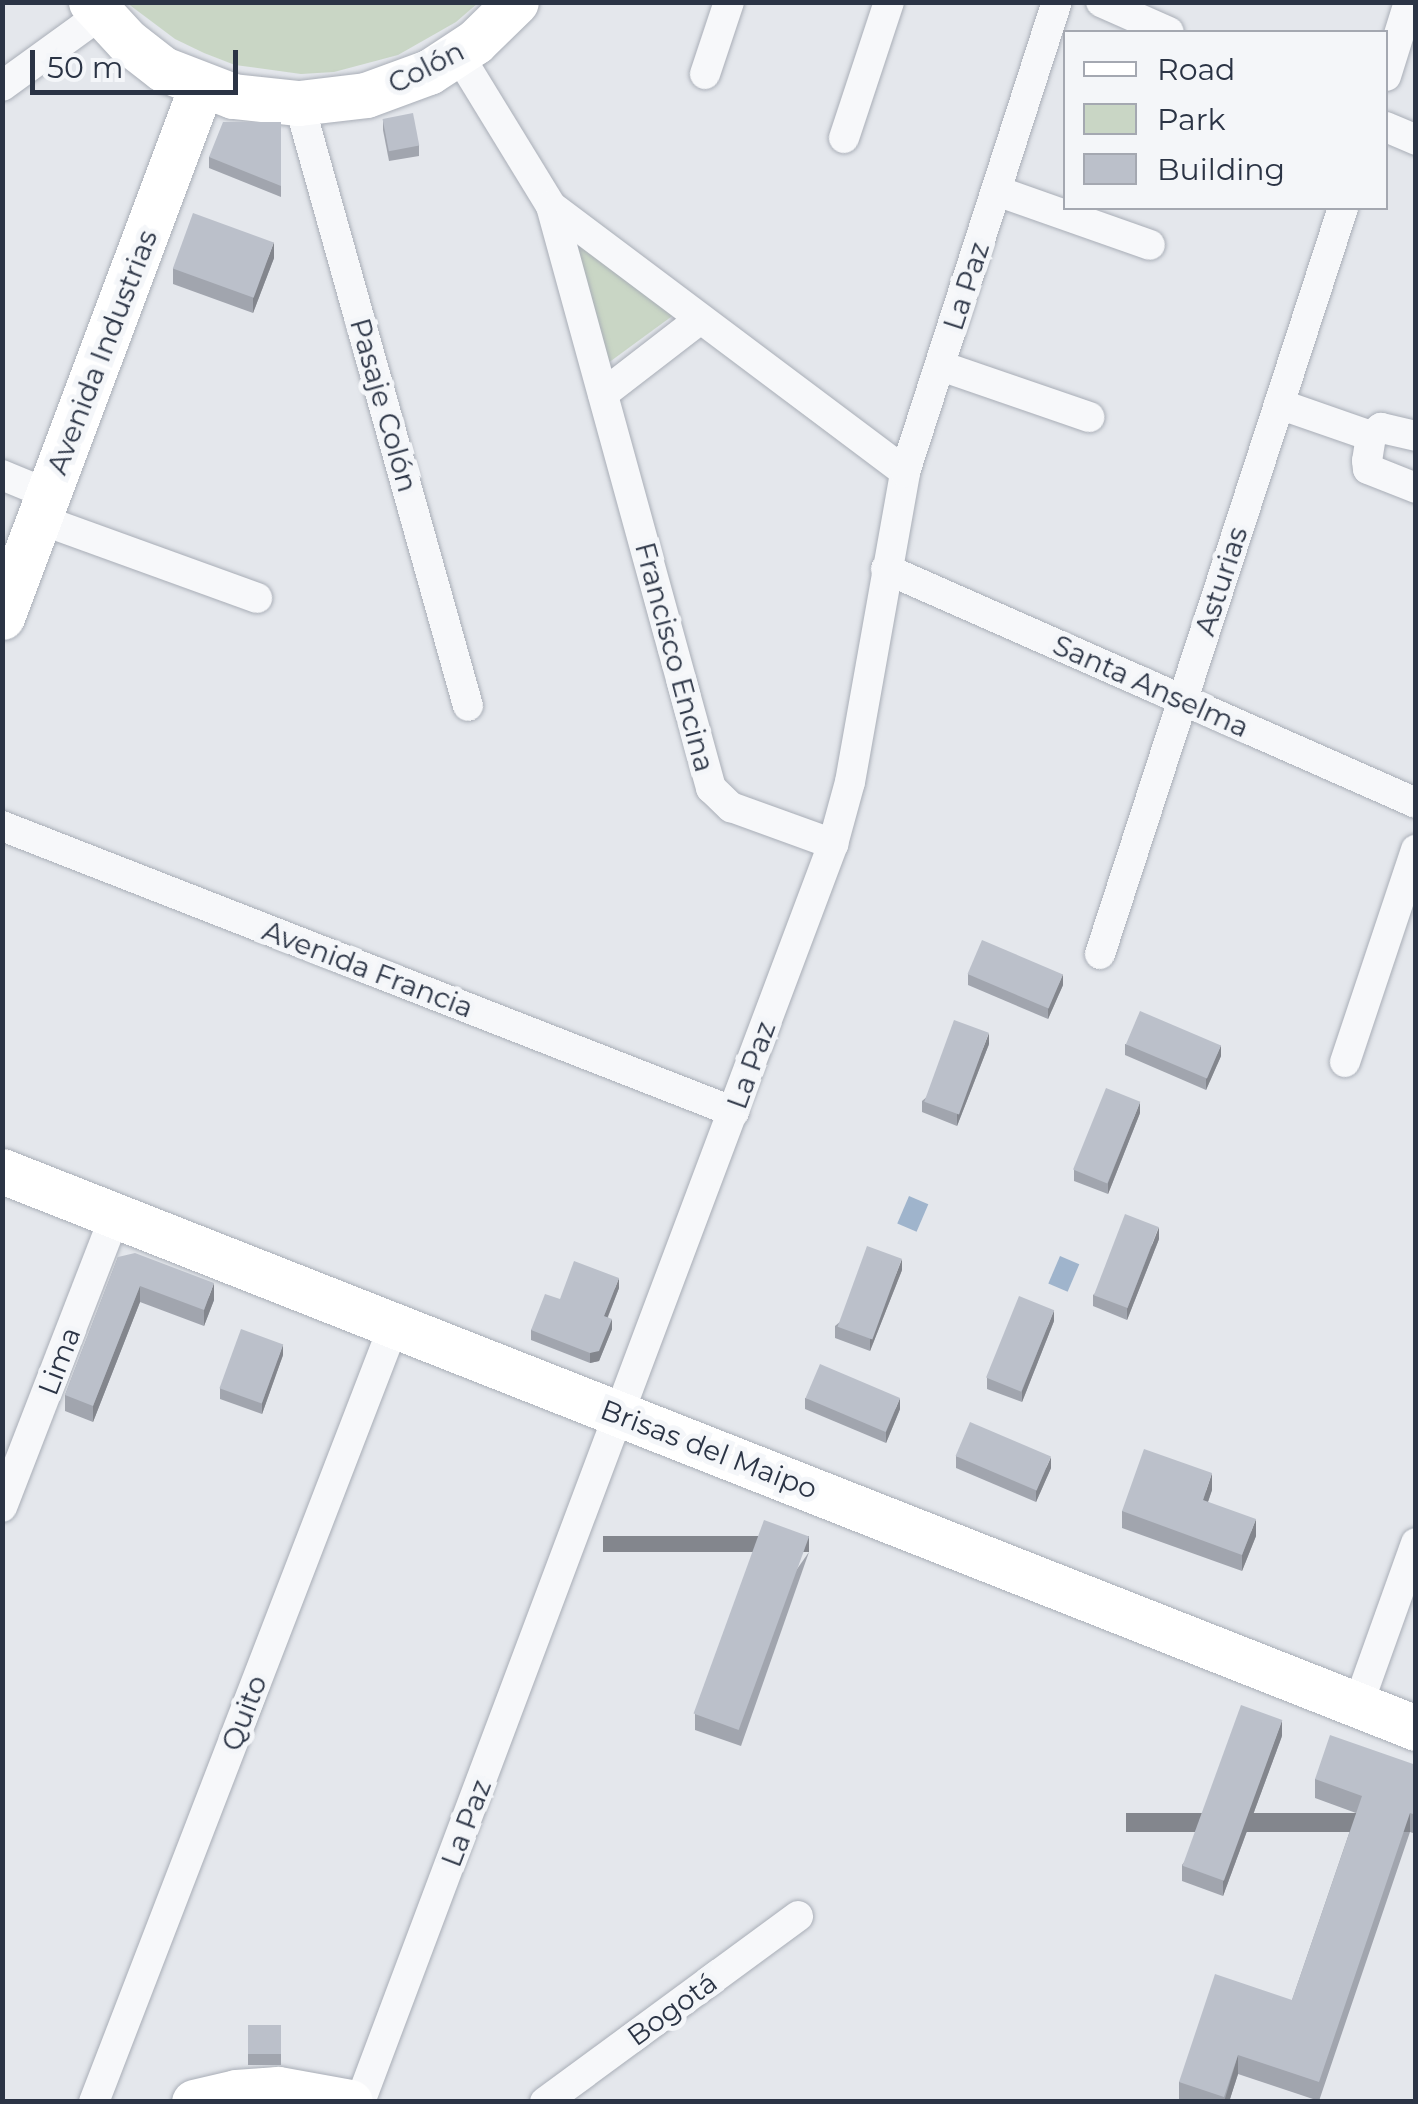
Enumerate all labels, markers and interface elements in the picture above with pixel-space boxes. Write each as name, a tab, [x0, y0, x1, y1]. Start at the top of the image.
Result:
scale bar	[35, 30, 242, 92]
legend	[1063, 30, 1388, 210]
street label: Colón	[382, 34, 470, 100]
text: 50 m	[47, 49, 124, 86]
text: Road	[1157, 51, 1235, 88]
text: Park	[1157, 101, 1226, 138]
text: Building	[1157, 151, 1285, 188]
street label: Avenida Industrias	[40, 225, 164, 479]
street label: La Paz	[936, 238, 996, 334]
street label: Pasaje Colón	[343, 314, 425, 496]
street label: Asturias	[1188, 522, 1254, 640]
street label: Francisco Encina	[628, 539, 722, 775]
street label: Santa Anselma	[1048, 628, 1254, 744]
street label: Avenida Francia	[258, 913, 478, 1025]
street label: La Paz	[720, 1017, 782, 1113]
street label: Lima	[31, 1322, 87, 1400]
street label: Brisas del Maipo	[596, 1392, 822, 1506]
street label: Quito	[214, 1671, 274, 1755]
street label: La Paz	[434, 1775, 498, 1871]
street label: Bogotá	[621, 1965, 723, 2053]

